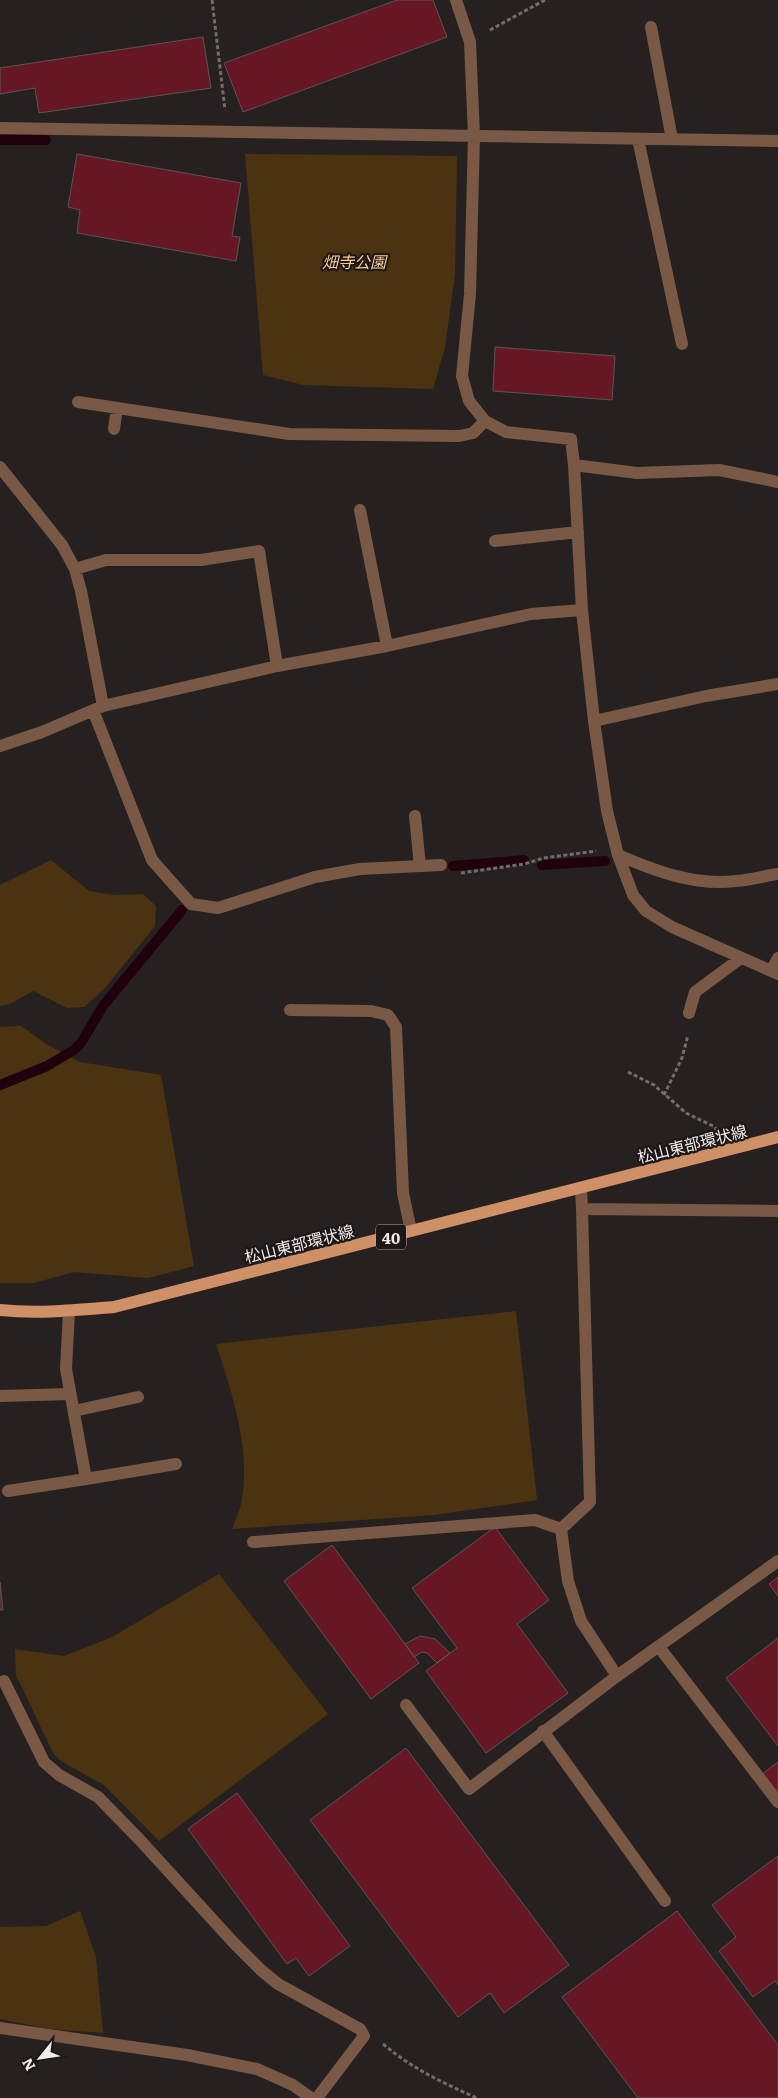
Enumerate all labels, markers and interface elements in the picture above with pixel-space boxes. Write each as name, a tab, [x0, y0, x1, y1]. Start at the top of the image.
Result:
park label: 畑寺公園	[322, 249, 388, 273]
street label: 松山東部環状線	[635, 1118, 749, 1168]
street label: 松山東部環状線	[242, 1218, 356, 1268]
road number: 40	[376, 1224, 406, 1250]
north arrow	[15, 2033, 65, 2083]
text: N	[16, 2055, 39, 2075]

